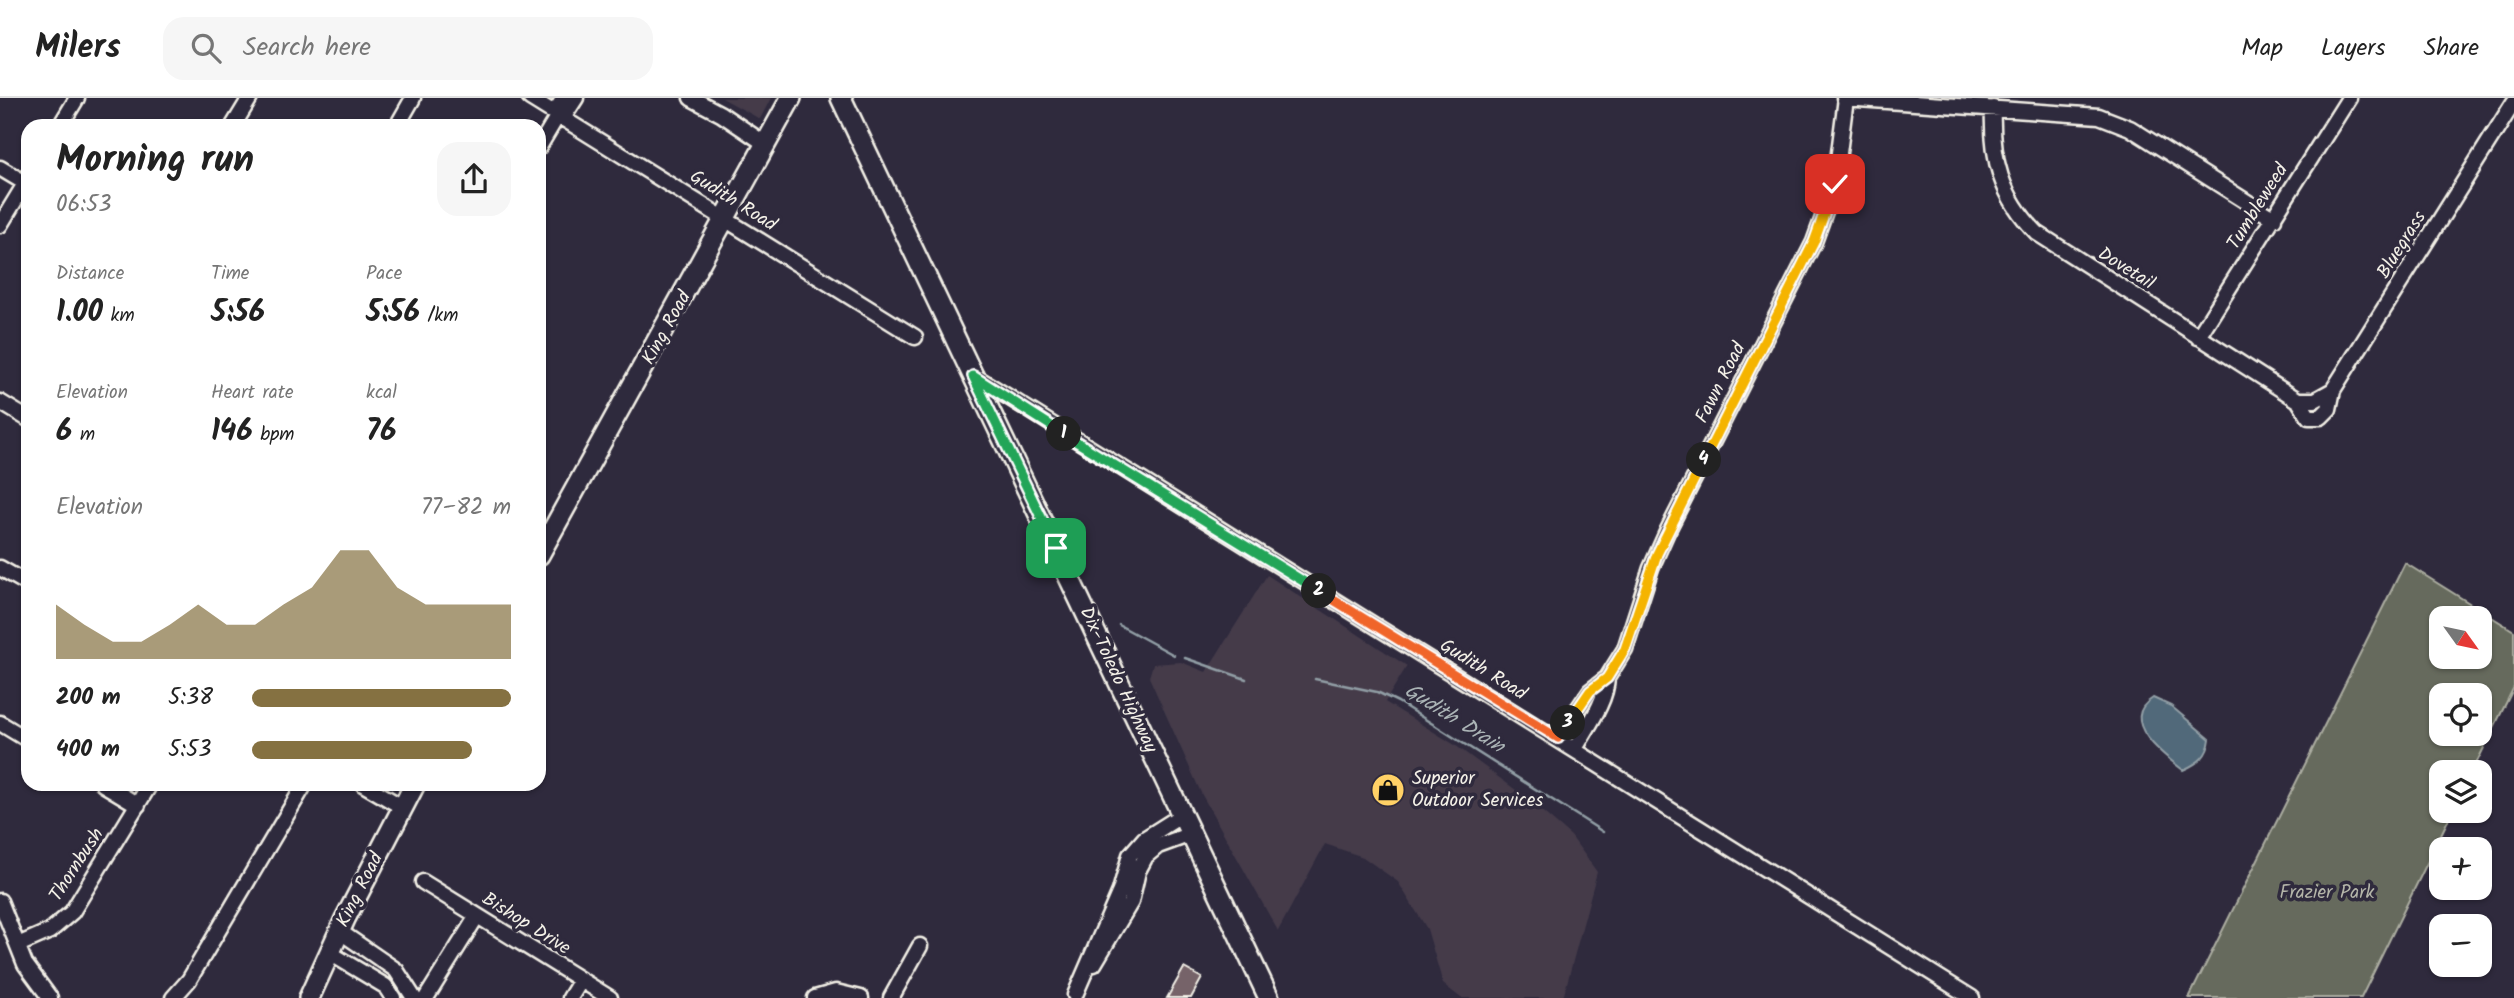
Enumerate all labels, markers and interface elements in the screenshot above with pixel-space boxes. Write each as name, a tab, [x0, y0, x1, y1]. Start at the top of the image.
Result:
search box	[163, 17, 653, 80]
text: Milers	[35, 22, 121, 75]
text: Search here	[243, 27, 371, 69]
icon: search	[187, 29, 225, 67]
text: Map	[2241, 29, 2283, 68]
text: Layers	[2321, 29, 2385, 68]
text: Share	[2423, 29, 2479, 68]
text: Morning run	[56, 131, 254, 191]
button: share	[437, 142, 511, 216]
pin	[1805, 154, 1865, 214]
street label: Tumbleweed	[2220, 157, 2297, 256]
street label: Gudith Road	[683, 162, 783, 240]
icon: check	[1816, 165, 1854, 203]
text: 06:53	[56, 187, 111, 223]
street label: Bluegrass	[2369, 205, 2435, 285]
street label: Dovetail	[2091, 240, 2161, 299]
text: Distance	[56, 259, 124, 289]
text: Time	[211, 259, 249, 289]
text: Pace	[366, 259, 402, 289]
street label: King Road	[634, 285, 700, 371]
text: 1.00	[56, 289, 103, 337]
text: 5:56	[211, 289, 265, 337]
text: 5:56	[366, 289, 420, 337]
text: km	[103, 301, 135, 331]
text: /km	[420, 301, 458, 331]
street label: Fawn Road	[1688, 337, 1754, 429]
text: Elevation	[56, 378, 128, 408]
text: Heart rate	[211, 378, 294, 408]
text: kcal	[366, 378, 397, 408]
text: 6	[56, 408, 72, 456]
text: 146	[211, 408, 253, 456]
text: 76	[366, 408, 396, 456]
pin: 1	[1046, 416, 1082, 452]
text: 1	[1061, 418, 1066, 448]
text: m	[72, 420, 95, 450]
text: bpm	[253, 420, 294, 450]
pin: 4	[1686, 442, 1722, 478]
text: 4	[1698, 444, 1709, 474]
text: Elevation	[56, 490, 143, 526]
text: 77–82 m	[421, 490, 511, 526]
pin	[1026, 518, 1086, 578]
icon: arrive	[1037, 529, 1075, 567]
pin: 2	[1302, 574, 1336, 608]
text: 2	[1313, 575, 1324, 605]
street label: Dix-Toledo Highway	[1071, 602, 1166, 759]
north arrow	[2429, 606, 2492, 668]
map controls	[2429, 606, 2492, 977]
street label: Gudith Road	[1433, 631, 1533, 709]
water label: Gudith Drain	[1397, 675, 1512, 764]
text: 200 m	[56, 680, 121, 716]
text: 5:38	[168, 680, 213, 716]
button: locate	[2429, 683, 2492, 746]
pin: 3	[1550, 706, 1586, 740]
text: 3	[1562, 707, 1573, 737]
text: 400 m	[56, 732, 120, 768]
text: 5:53	[168, 732, 212, 768]
button: layers	[2429, 760, 2492, 823]
place label: Superior Outdoor Services	[1412, 764, 1543, 816]
shop icon: Superior Outdoor Services	[1369, 771, 1407, 809]
street label: Thornbush	[42, 822, 112, 908]
button: +	[2429, 837, 2492, 900]
street label: King Road	[328, 847, 392, 933]
park label: Frazier Park	[2280, 878, 2375, 908]
street label: Bishop Drive	[476, 885, 577, 963]
button: −	[2429, 914, 2492, 977]

